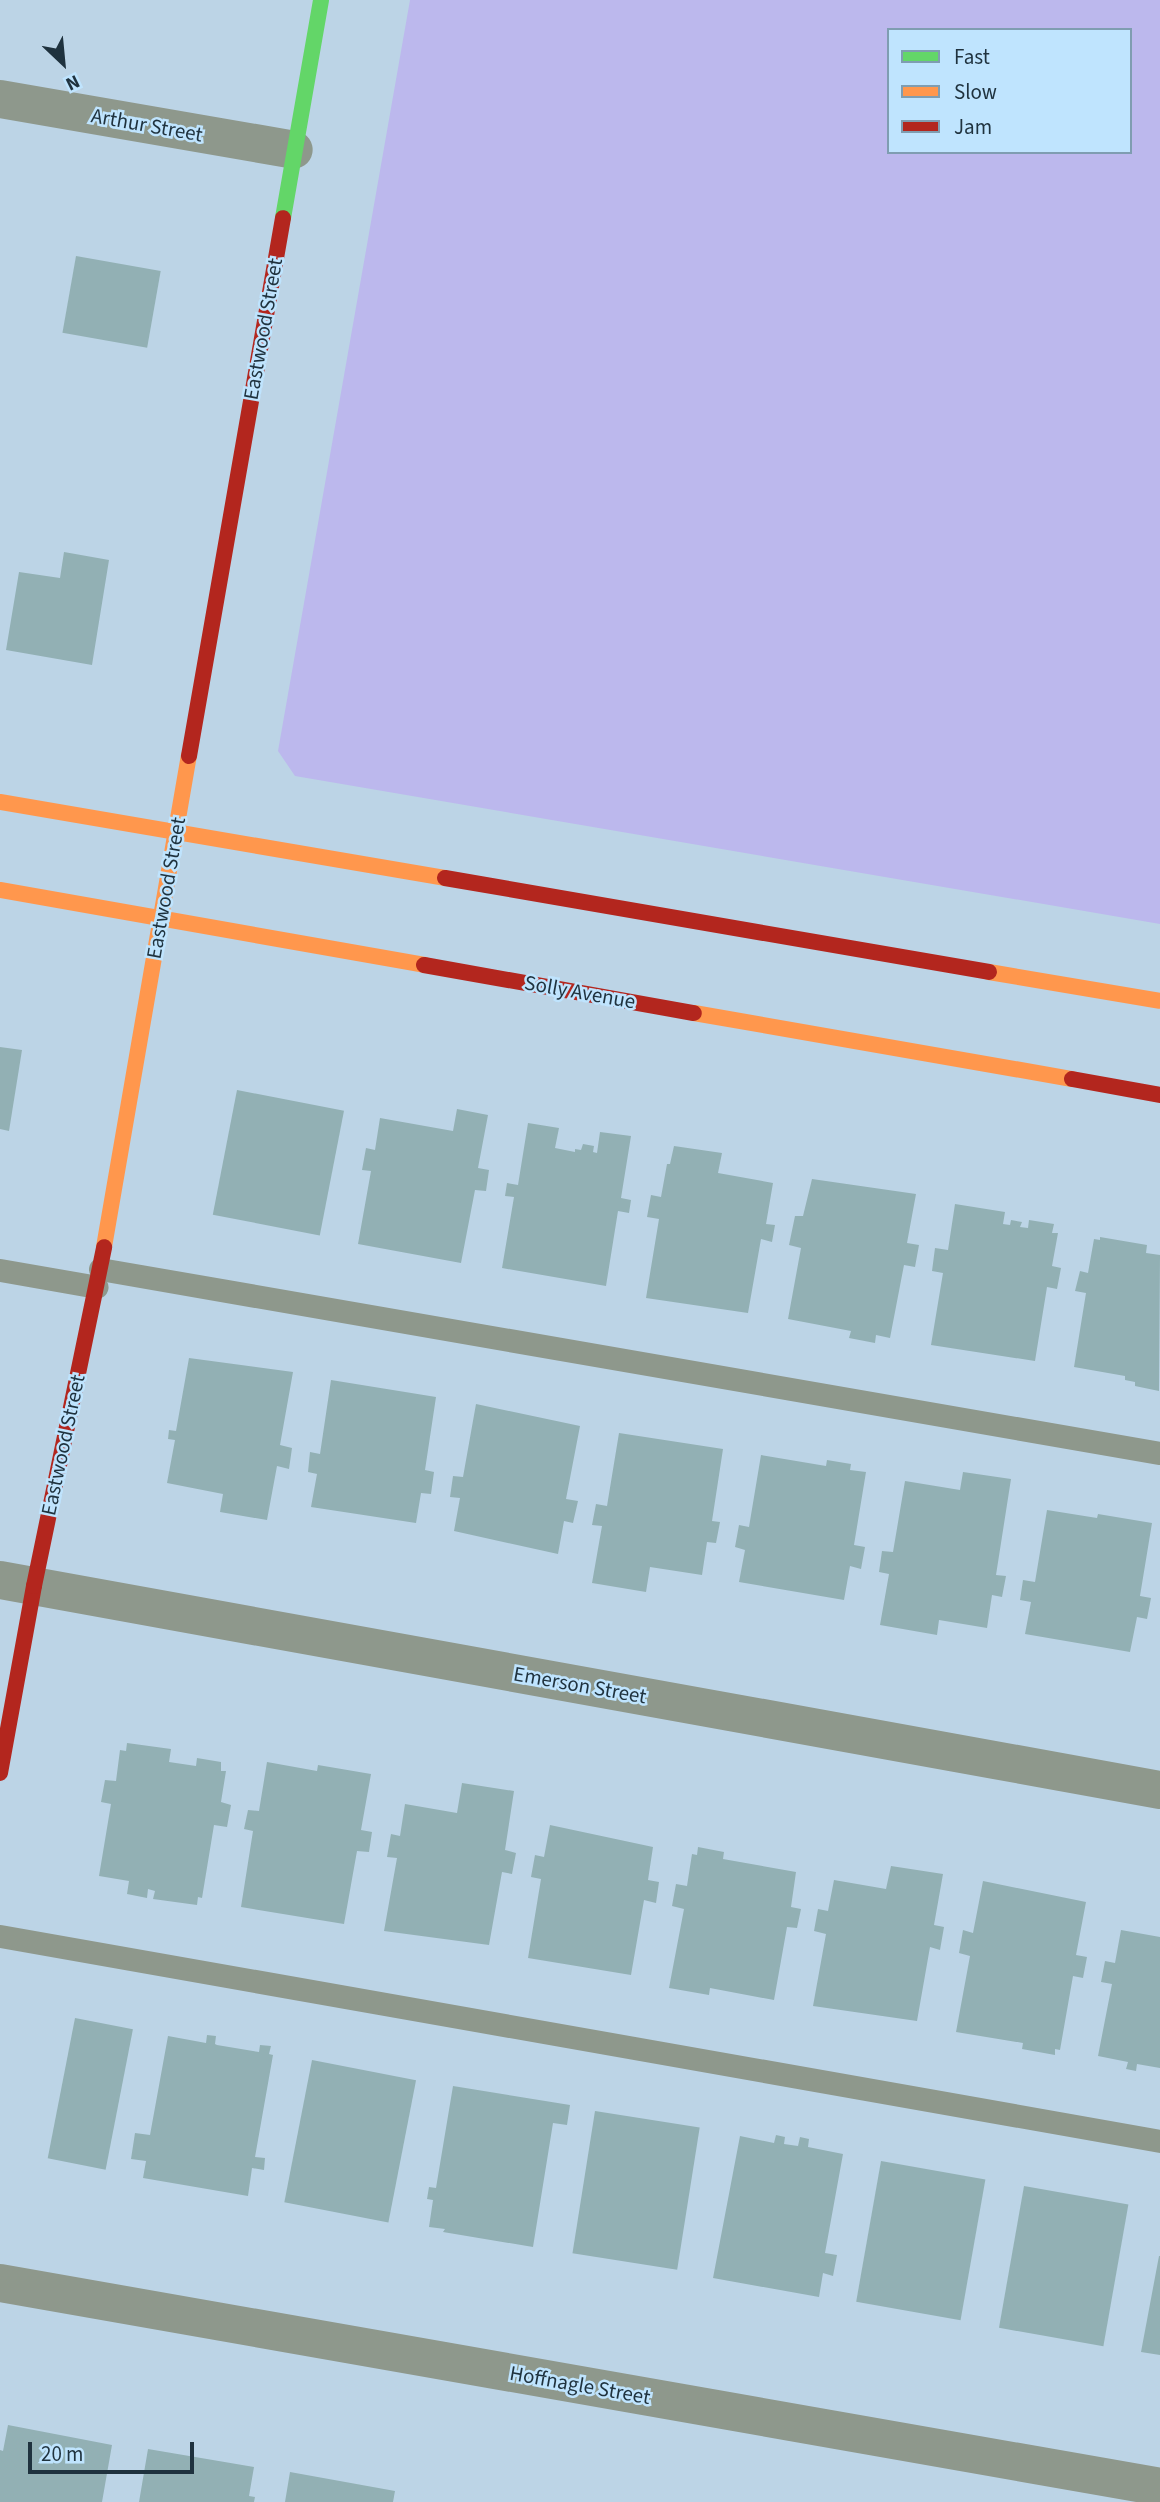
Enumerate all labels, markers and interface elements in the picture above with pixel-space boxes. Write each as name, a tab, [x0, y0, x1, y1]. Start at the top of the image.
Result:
north arrow	[28, 28, 98, 98]
legend	[887, 28, 1132, 154]
text: Fast	[954, 42, 990, 72]
text: N	[61, 67, 84, 97]
text: Slow	[954, 77, 997, 107]
street label: Arthur Street	[89, 103, 205, 147]
text: Jam	[954, 112, 992, 142]
street label: Eastwood Street	[238, 256, 288, 402]
street label: Eastwood Street	[141, 815, 191, 961]
street label: Solly Avenue	[523, 970, 637, 1014]
street label: Eastwood Street	[36, 1372, 90, 1518]
street label: Emerson Street	[512, 1661, 648, 1709]
street label: Hoffnagle Street	[508, 2360, 652, 2410]
scale bar	[32, 2428, 198, 2472]
text: 20 m	[41, 2439, 83, 2469]

